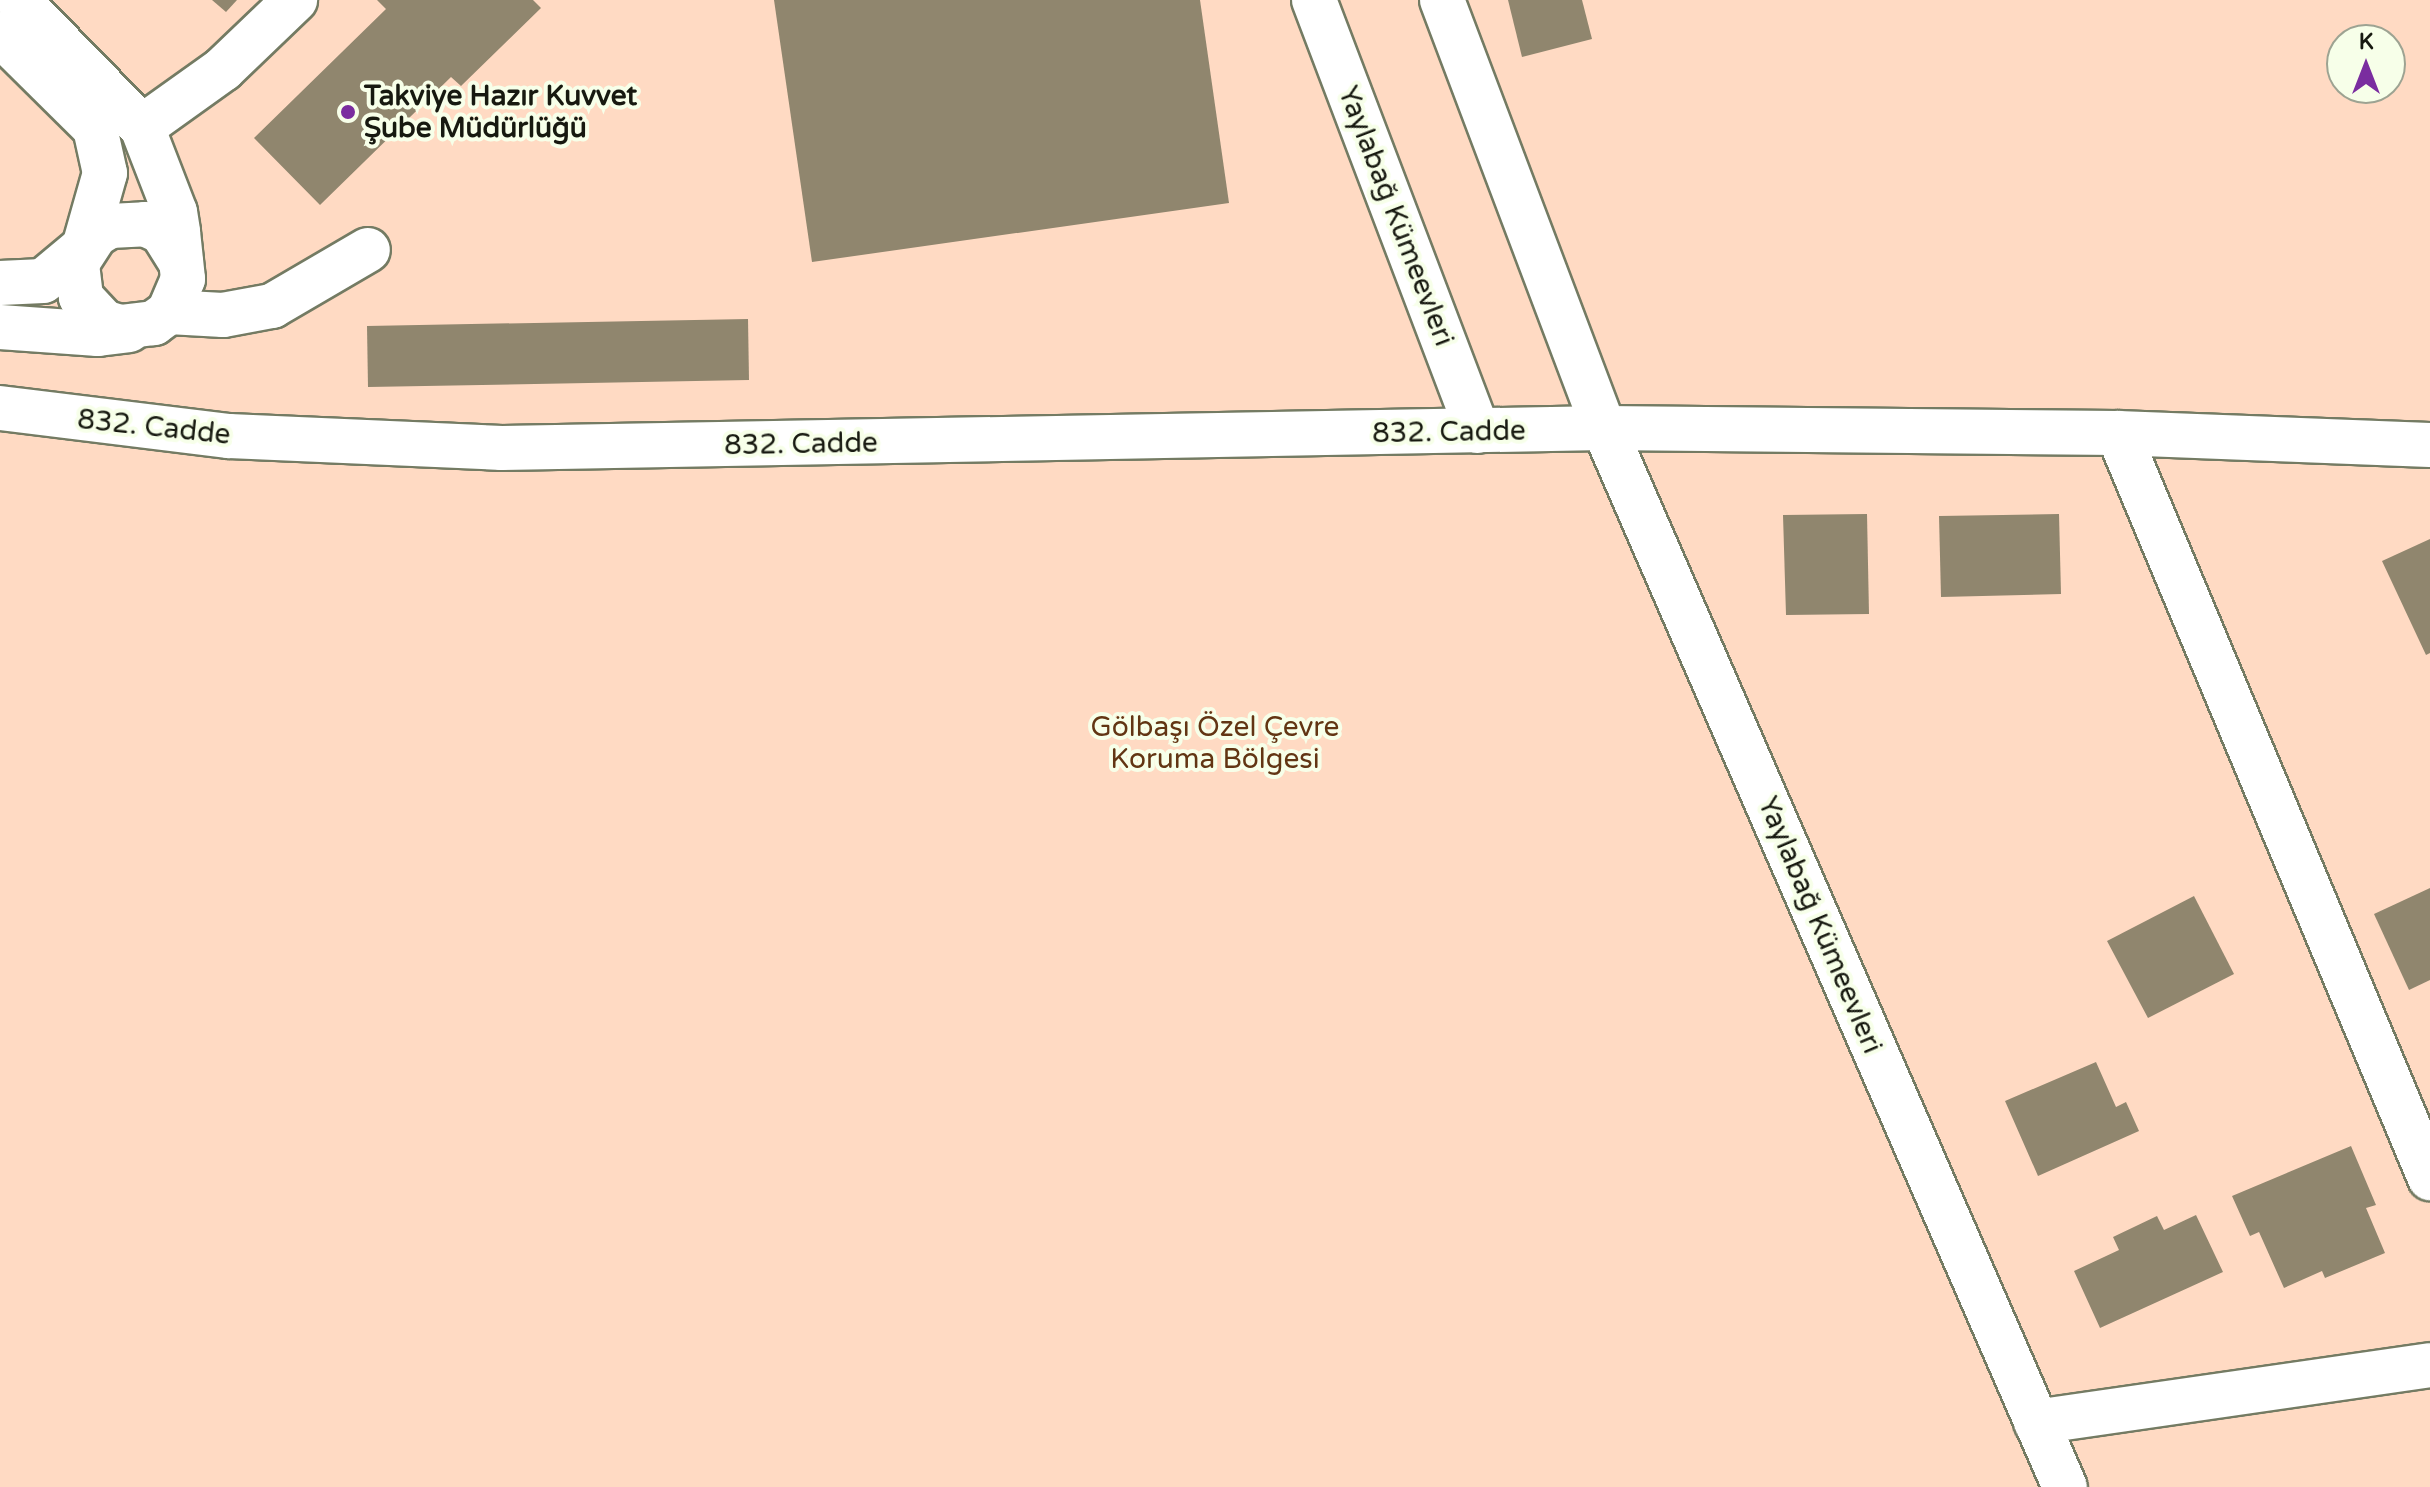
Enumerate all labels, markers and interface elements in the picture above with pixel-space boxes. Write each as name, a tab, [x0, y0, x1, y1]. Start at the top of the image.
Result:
north arrow	[2326, 24, 2406, 104]
text: K	[2359, 29, 2373, 55]
place label: Takviye Hazır Kuvvet Şube Müdürlüğü	[364, 79, 637, 145]
street label: Yaylabağ Kümeevleri	[1331, 81, 1461, 351]
marker: Takviye Hazır Kuvvet Şube Müdürlüğü	[339, 103, 357, 121]
street label: 832. Cadde	[76, 402, 232, 452]
street label: 832. Cadde	[1372, 414, 1526, 450]
street label: 832. Cadde	[724, 426, 878, 462]
park label: Gölbaşı Özel Çevre Koruma Bölgesi	[1091, 710, 1339, 776]
street label: Yaylabağ Kümeevleri	[1751, 792, 1889, 1058]

